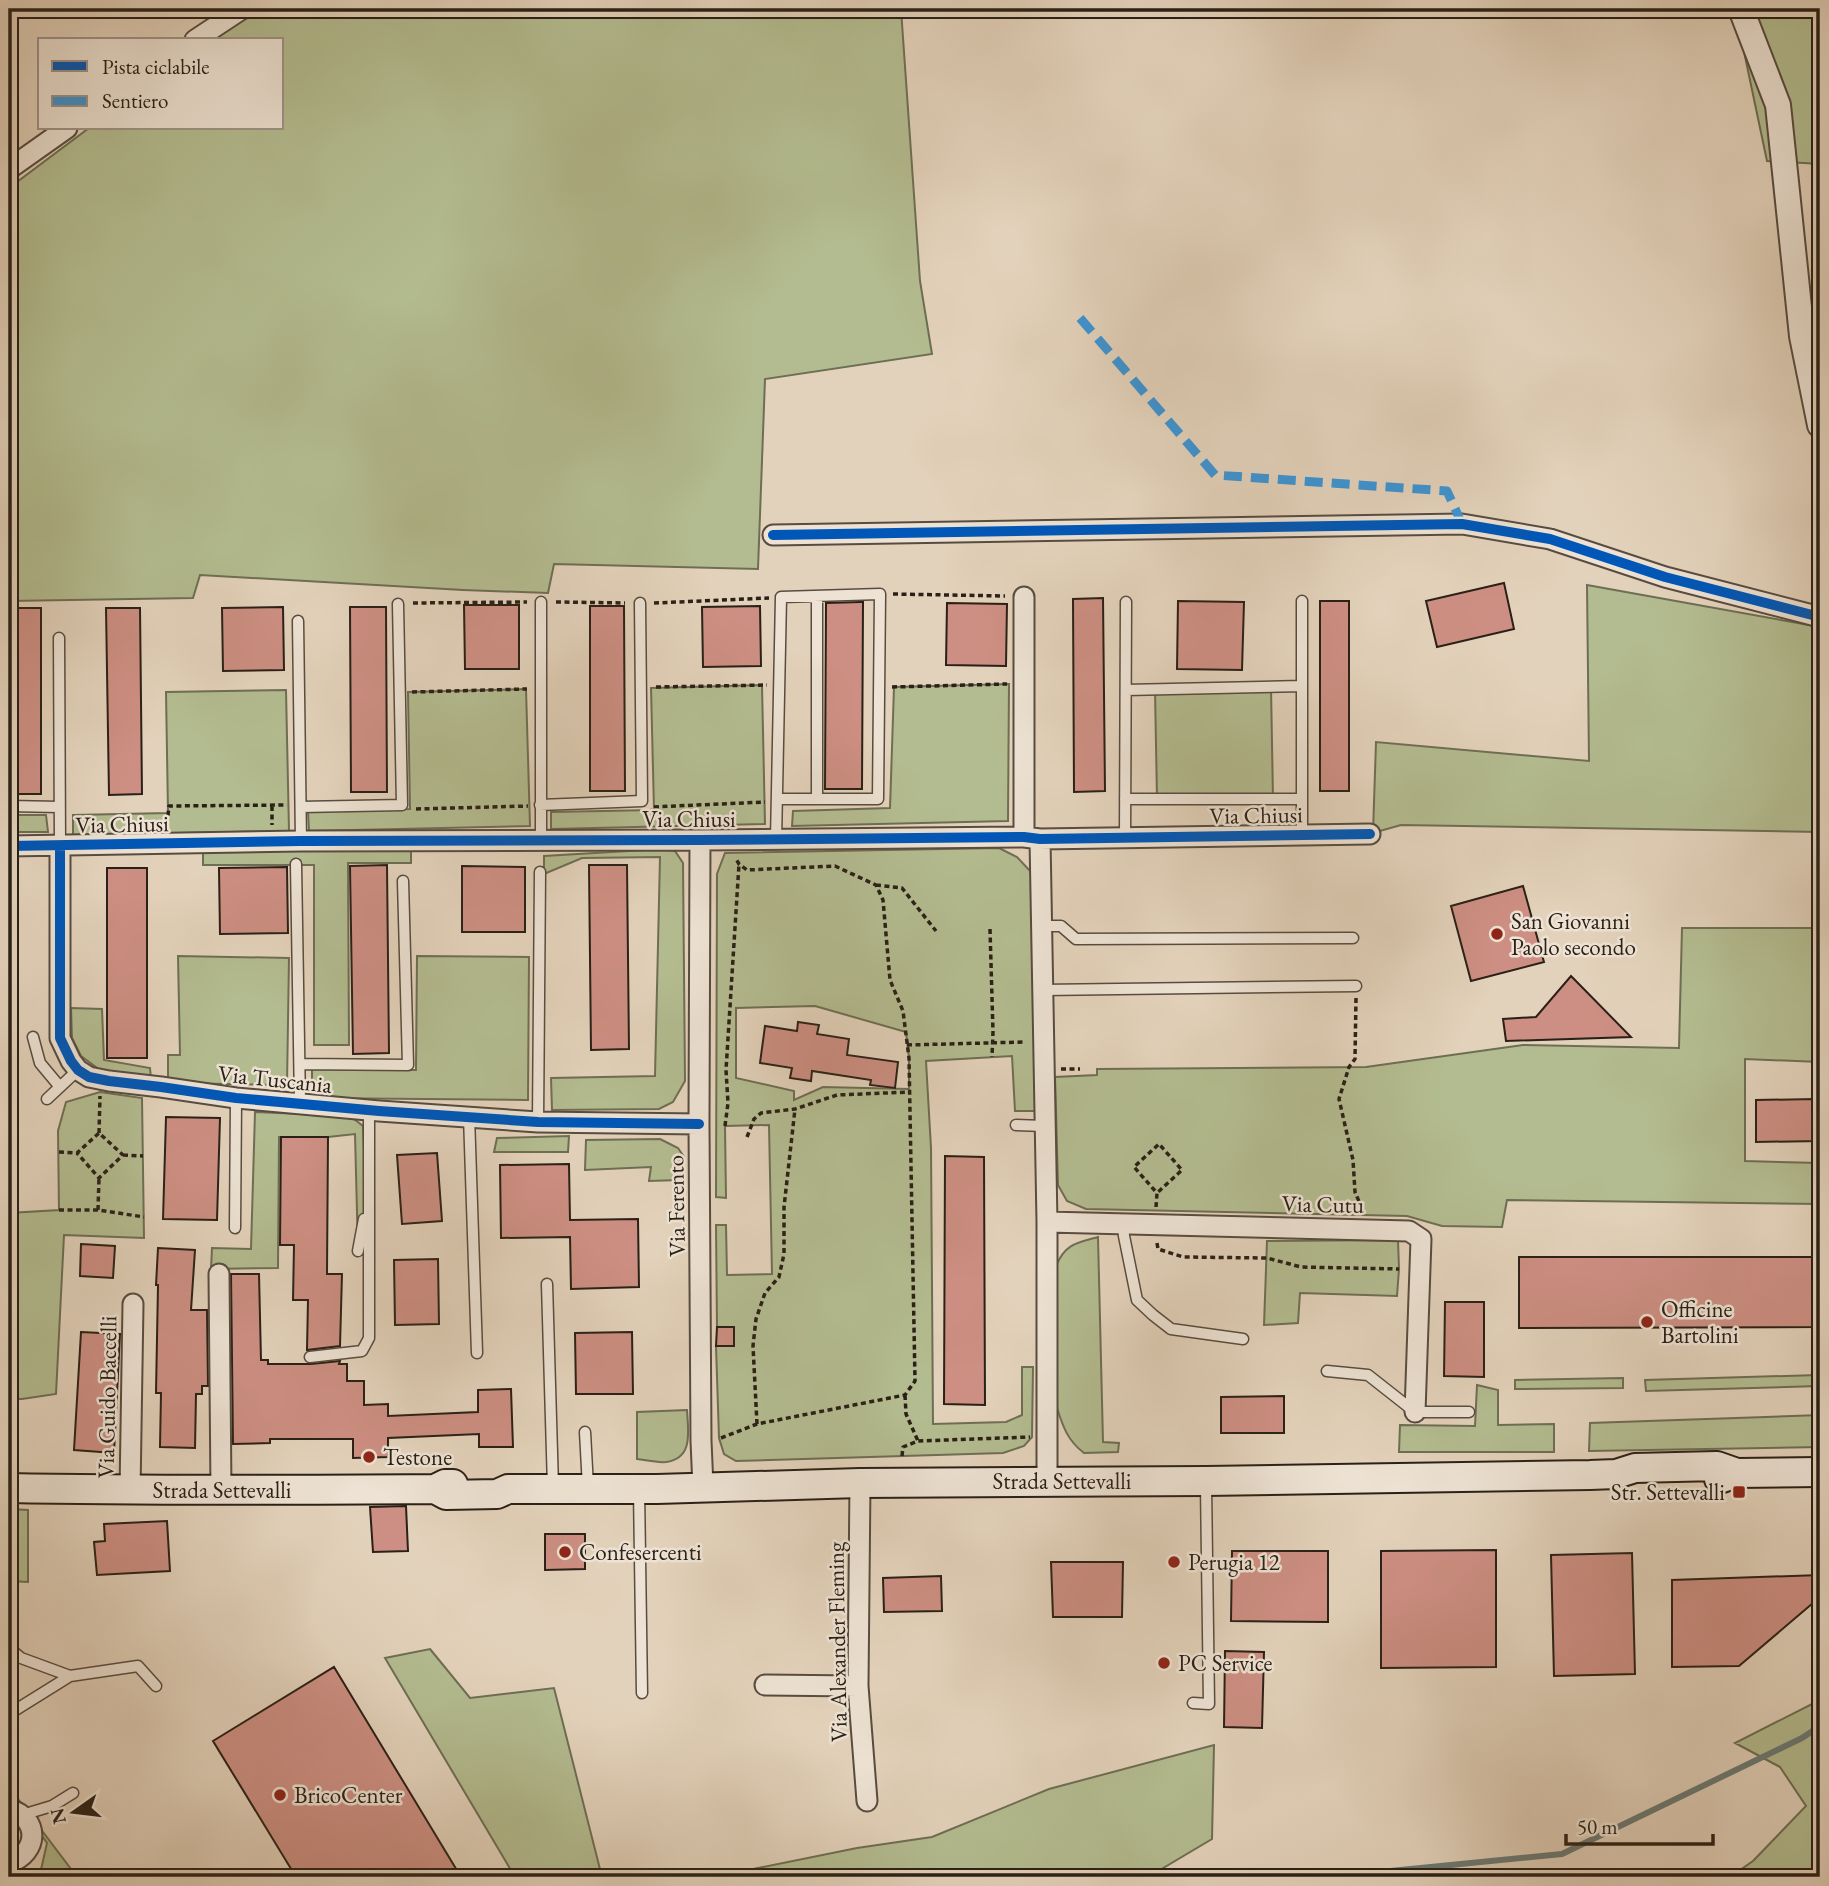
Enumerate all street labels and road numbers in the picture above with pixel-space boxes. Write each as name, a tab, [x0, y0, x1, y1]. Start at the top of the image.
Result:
street label: Via Chiusi	[1209, 799, 1303, 831]
street label: Via Chiusi	[642, 804, 736, 834]
street label: Via Chiusi	[75, 808, 169, 840]
street label: Via Tuscania	[216, 1058, 334, 1100]
street label: Via Ferento	[660, 1155, 692, 1257]
street label: Via Cutu	[1282, 1188, 1364, 1220]
street label: Via Guido Baccelli	[91, 1315, 123, 1479]
street label: Strada Settevalli	[993, 1466, 1132, 1496]
street label: Strada Settevalli	[153, 1475, 292, 1505]
street label: Via Alexander Fleming	[820, 1541, 854, 1742]

